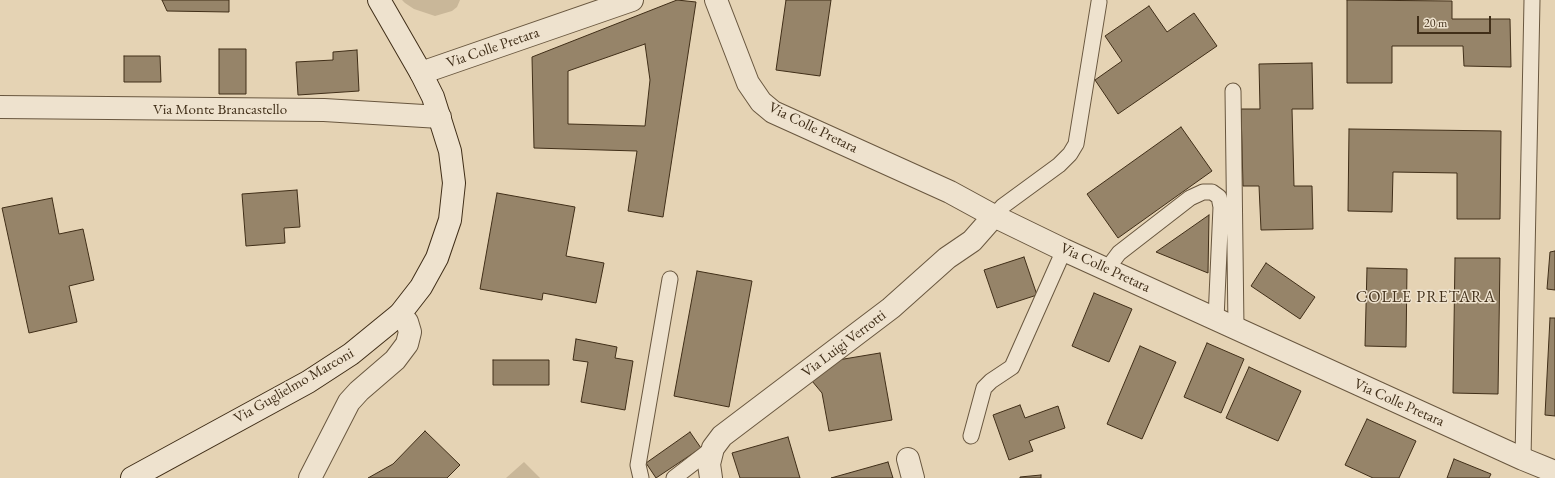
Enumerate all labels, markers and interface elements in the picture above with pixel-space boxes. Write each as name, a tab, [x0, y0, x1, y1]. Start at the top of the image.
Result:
scale bar	[1419, 8, 1493, 34]
text: 20 m	[1424, 15, 1447, 31]
street label: Via Colle Pretara	[444, 24, 542, 72]
street label: Via Colle Pretara	[765, 99, 861, 157]
street label: Via Monte Brancastello	[153, 101, 287, 119]
street label: Via Colle Pretara	[1057, 239, 1153, 297]
district label: COLLE PRETARA	[1356, 288, 1496, 308]
street label: Via Luigi Verrotti	[798, 306, 890, 382]
street label: Via Guglielmo Marconi	[231, 344, 357, 428]
street label: Via Colle Pretara	[1351, 375, 1447, 431]

